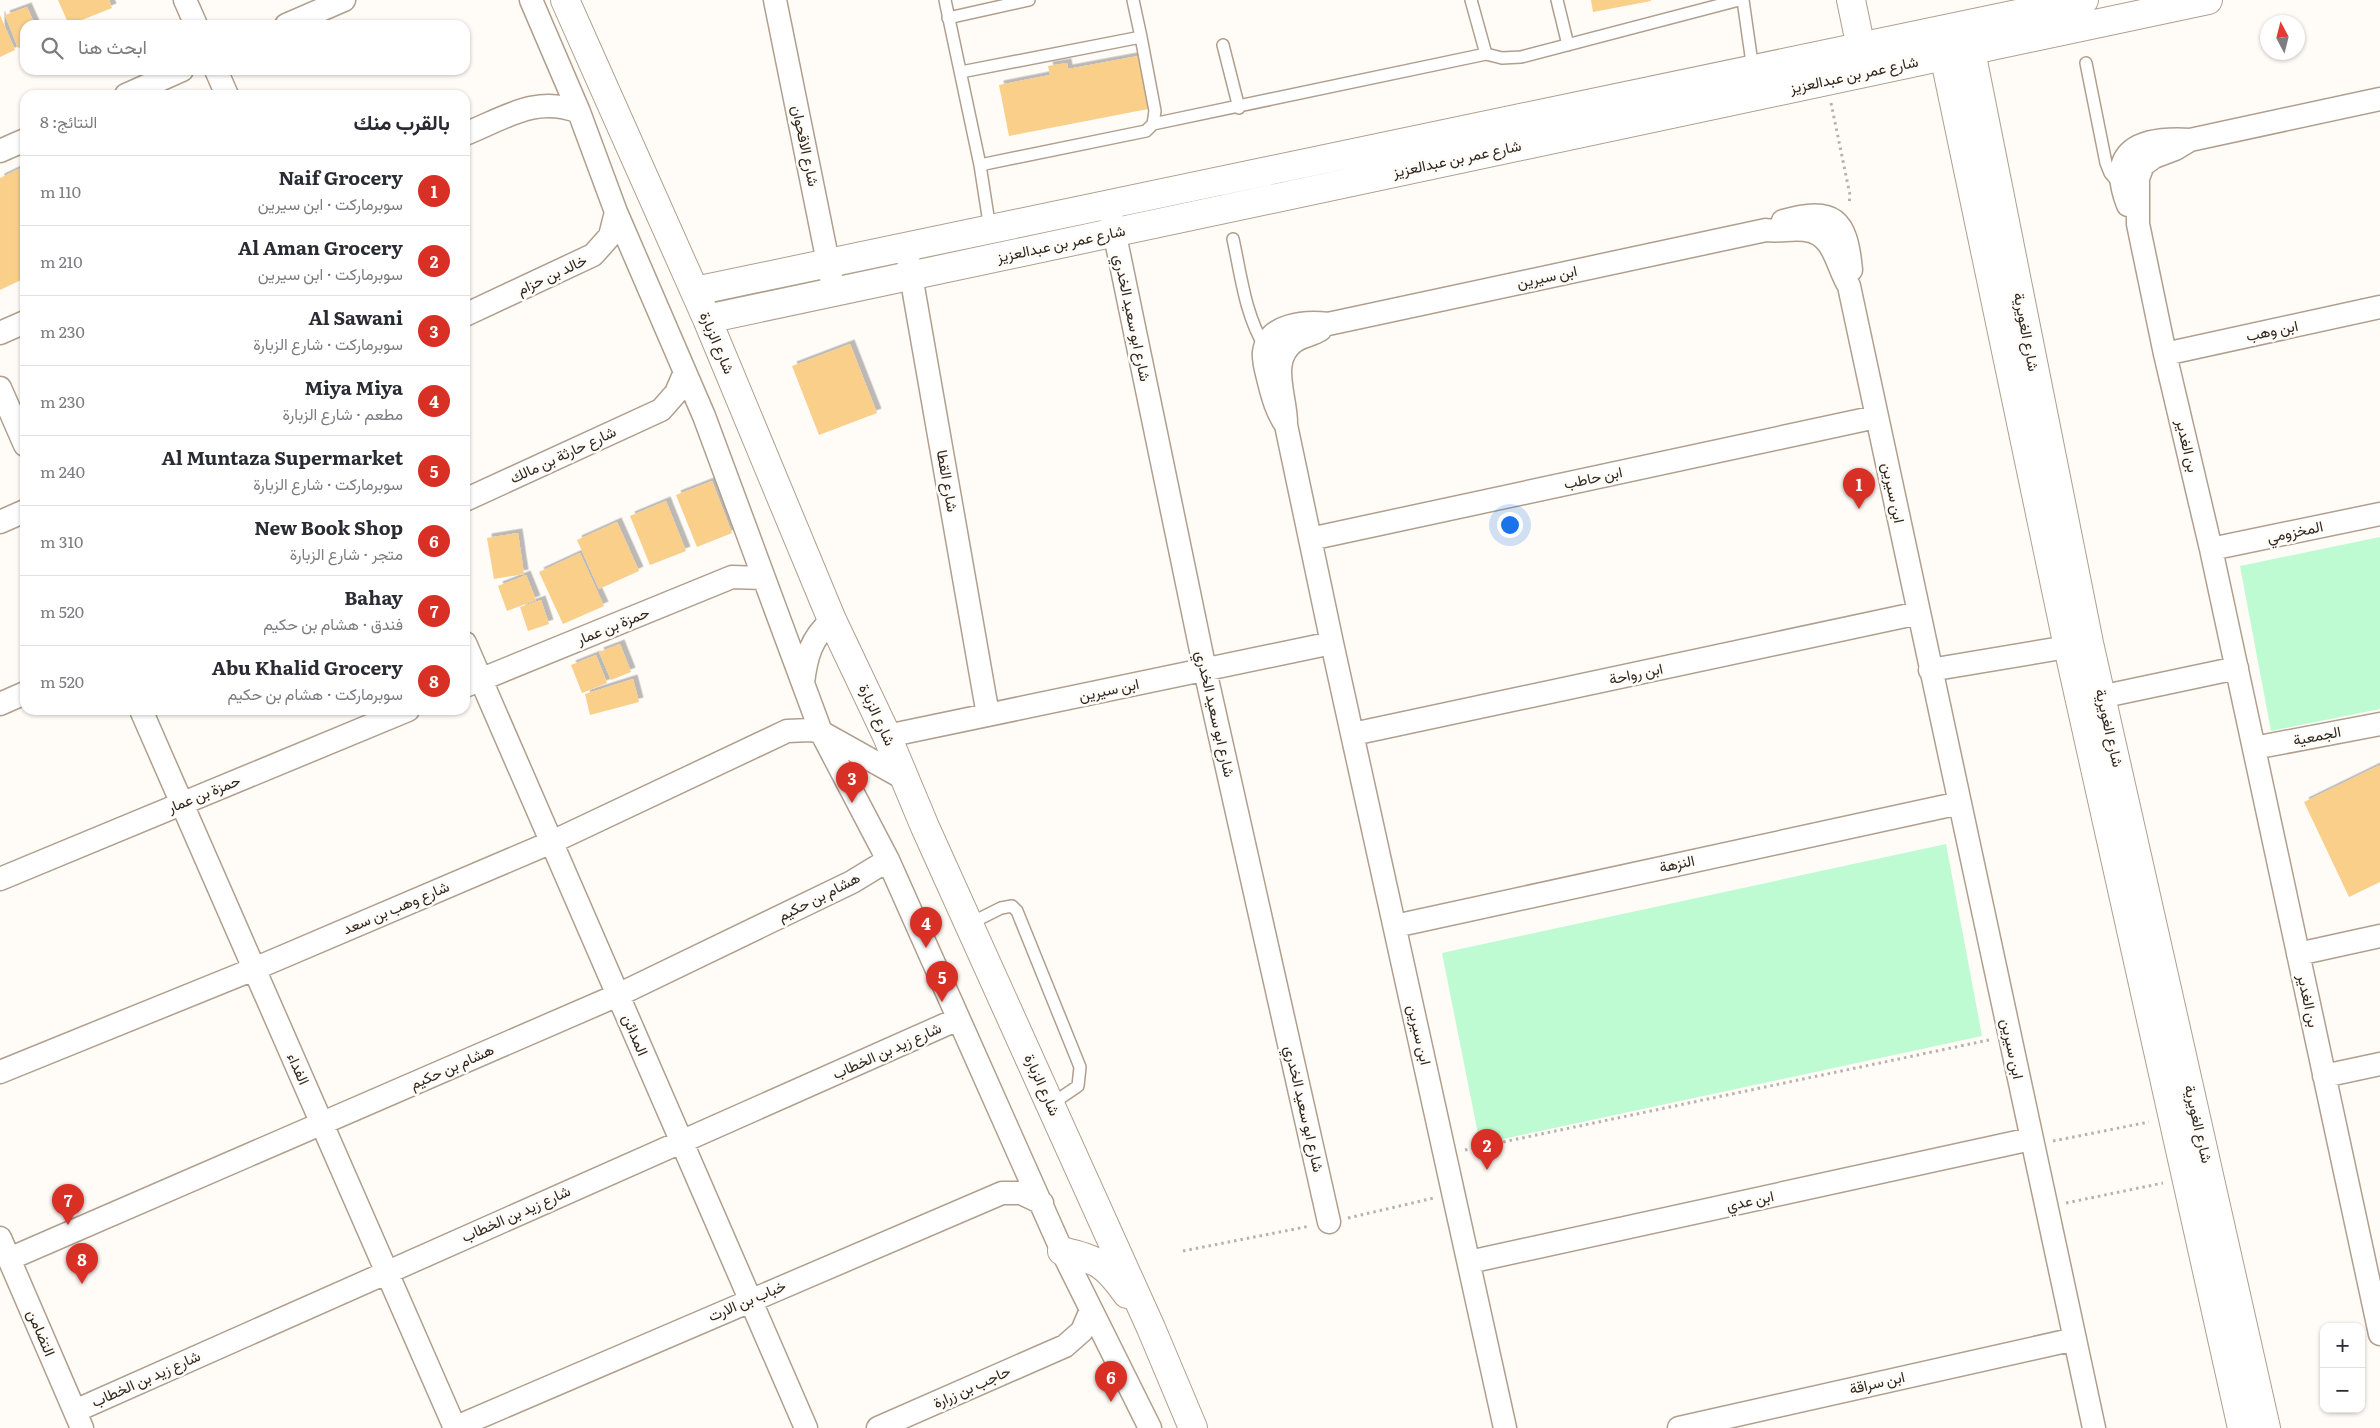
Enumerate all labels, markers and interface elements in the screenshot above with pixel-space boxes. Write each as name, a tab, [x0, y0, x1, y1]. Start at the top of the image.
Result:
north arrow	[2260, 15, 2305, 60]
search box	[20, 20, 470, 75]
text: ابحث هنا	[78, 32, 147, 60]
icon: search	[38, 34, 66, 62]
street label: شارع عمر بن عبدالعزيز	[1786, 49, 1920, 100]
street label: شارع الاقحوان	[786, 103, 826, 189]
text: بالقرب منك	[354, 105, 450, 136]
text: النتائج: 8	[40, 109, 97, 133]
street label: شارع عمر بن عبدالعزيز	[1389, 133, 1523, 184]
text: Naif Grocery	[279, 163, 403, 191]
text: 110 m	[40, 179, 81, 203]
text: 1	[431, 179, 437, 203]
text: سوبرماركت · ابن سيرين	[258, 191, 403, 215]
street label: شارع عمر بن عبدالعزيز	[993, 218, 1127, 269]
text: Al Aman Grocery	[238, 233, 403, 261]
street label: خالد بن حزام	[513, 247, 590, 300]
text: 210 m	[40, 249, 83, 273]
text: 2	[430, 249, 438, 273]
street label: شارع ابو سعيد الخدري	[1106, 252, 1158, 384]
street label: ابن سيرين	[1514, 258, 1579, 293]
text: سوبرماركت · ابن سيرين	[258, 261, 403, 285]
street label: شارع الغويرية	[2008, 290, 2046, 373]
text: Al Sawani	[308, 303, 403, 331]
street label: شارع الزبارة	[694, 308, 742, 378]
street label: ابن وهب	[2243, 313, 2300, 346]
text: 230 m	[40, 319, 85, 343]
text: 3	[430, 319, 438, 343]
text: سوبرماركت · شارع الزبارة	[253, 331, 403, 355]
text: Miya Miya	[304, 373, 403, 401]
text: 230 m	[40, 389, 85, 413]
text: 4	[429, 389, 439, 413]
text: مطعم · شارع الزبارة	[283, 401, 403, 425]
street label: بن الغدير	[2171, 416, 2206, 474]
street label: شارع حارثة بن مالك	[505, 419, 620, 489]
text: Al Muntaza Supermarket	[161, 443, 403, 471]
street label: شارع القطا	[931, 448, 965, 514]
text: 240 m	[40, 459, 85, 483]
text: 5	[430, 459, 438, 483]
street label: ابن حاطب	[1561, 459, 1624, 494]
street label: ابن سيرين	[1877, 460, 1912, 525]
pin: 1	[1843, 468, 1875, 509]
text: سوبرماركت · شارع الزبارة	[253, 471, 403, 495]
your location	[1497, 512, 1523, 538]
text: New Book Shop	[254, 513, 403, 541]
street label: المخزومي	[2264, 513, 2326, 551]
text: 310 m	[40, 529, 83, 553]
text: 6	[429, 529, 439, 553]
text: متجر · شارع الزبارة	[290, 541, 403, 565]
text: Bahay	[344, 583, 403, 611]
text: 520 m	[40, 599, 84, 623]
text: 7	[430, 599, 438, 623]
street label: حمزة بن عمار	[572, 600, 652, 650]
text: فندق · هشام بن حكيم	[263, 611, 403, 635]
street label: شارع ابو سعيد الخدري	[1188, 648, 1242, 780]
text: Abu Khalid Grocery	[212, 653, 403, 681]
street label: ابن رواحة	[1607, 656, 1665, 689]
text: 520 m	[40, 669, 84, 693]
text: 8	[429, 669, 439, 693]
street label: ابن سيرين	[1076, 671, 1141, 706]
street label: شارع الزبارة	[853, 680, 903, 750]
text: سوبرماركت · هشام بن حكيم	[227, 681, 403, 705]
street label: شارع الغويرية	[2089, 686, 2131, 769]
street label: الجمعية	[2291, 719, 2343, 750]
pin: 3	[836, 762, 868, 803]
street label: حمزة بن عمار	[163, 768, 243, 818]
street label: النزهة	[1657, 848, 1697, 877]
street label: هشام بن حكيم	[773, 865, 864, 926]
street label: شارع وهب بن سعد	[339, 874, 453, 940]
pin: 4	[910, 907, 942, 948]
pin: 5	[926, 961, 958, 1002]
street label: بن الغدير	[2292, 971, 2326, 1029]
street label: ابن سيرين	[1402, 1002, 1439, 1067]
street label: المدائن	[617, 1010, 655, 1059]
street label: شارع زيد بن الخطاب	[828, 1015, 945, 1085]
street label: ابن سيرين	[1996, 1016, 2031, 1081]
street label: هشام بن حكيم	[406, 1037, 497, 1094]
street label: شارع ابو سعيد الخدري	[1277, 1043, 1331, 1175]
street label: الفداء	[282, 1049, 317, 1088]
street label: شارع الزبارة	[1019, 1050, 1067, 1120]
street label: شارع الغويرية	[2178, 1082, 2220, 1165]
pin: 2	[1471, 1129, 1503, 1170]
street label: شارع زيد بن الخطاب	[457, 1178, 574, 1248]
street label: ابن عدي	[1724, 1183, 1776, 1219]
pin: 7	[52, 1184, 84, 1225]
pin: 8	[66, 1243, 98, 1284]
street label: خباب بن الارت	[704, 1273, 789, 1326]
street label: التضامن	[22, 1305, 63, 1359]
map controls	[2320, 1323, 2365, 1413]
button: +	[2320, 1323, 2365, 1368]
street label: شارع زيد بن الخطاب	[87, 1343, 204, 1413]
street label: حاجب بن زرارة	[929, 1358, 1014, 1413]
pin: 6	[1095, 1361, 1127, 1402]
street label: ابن سراقة	[1847, 1364, 1907, 1399]
button: −	[2320, 1368, 2365, 1413]

